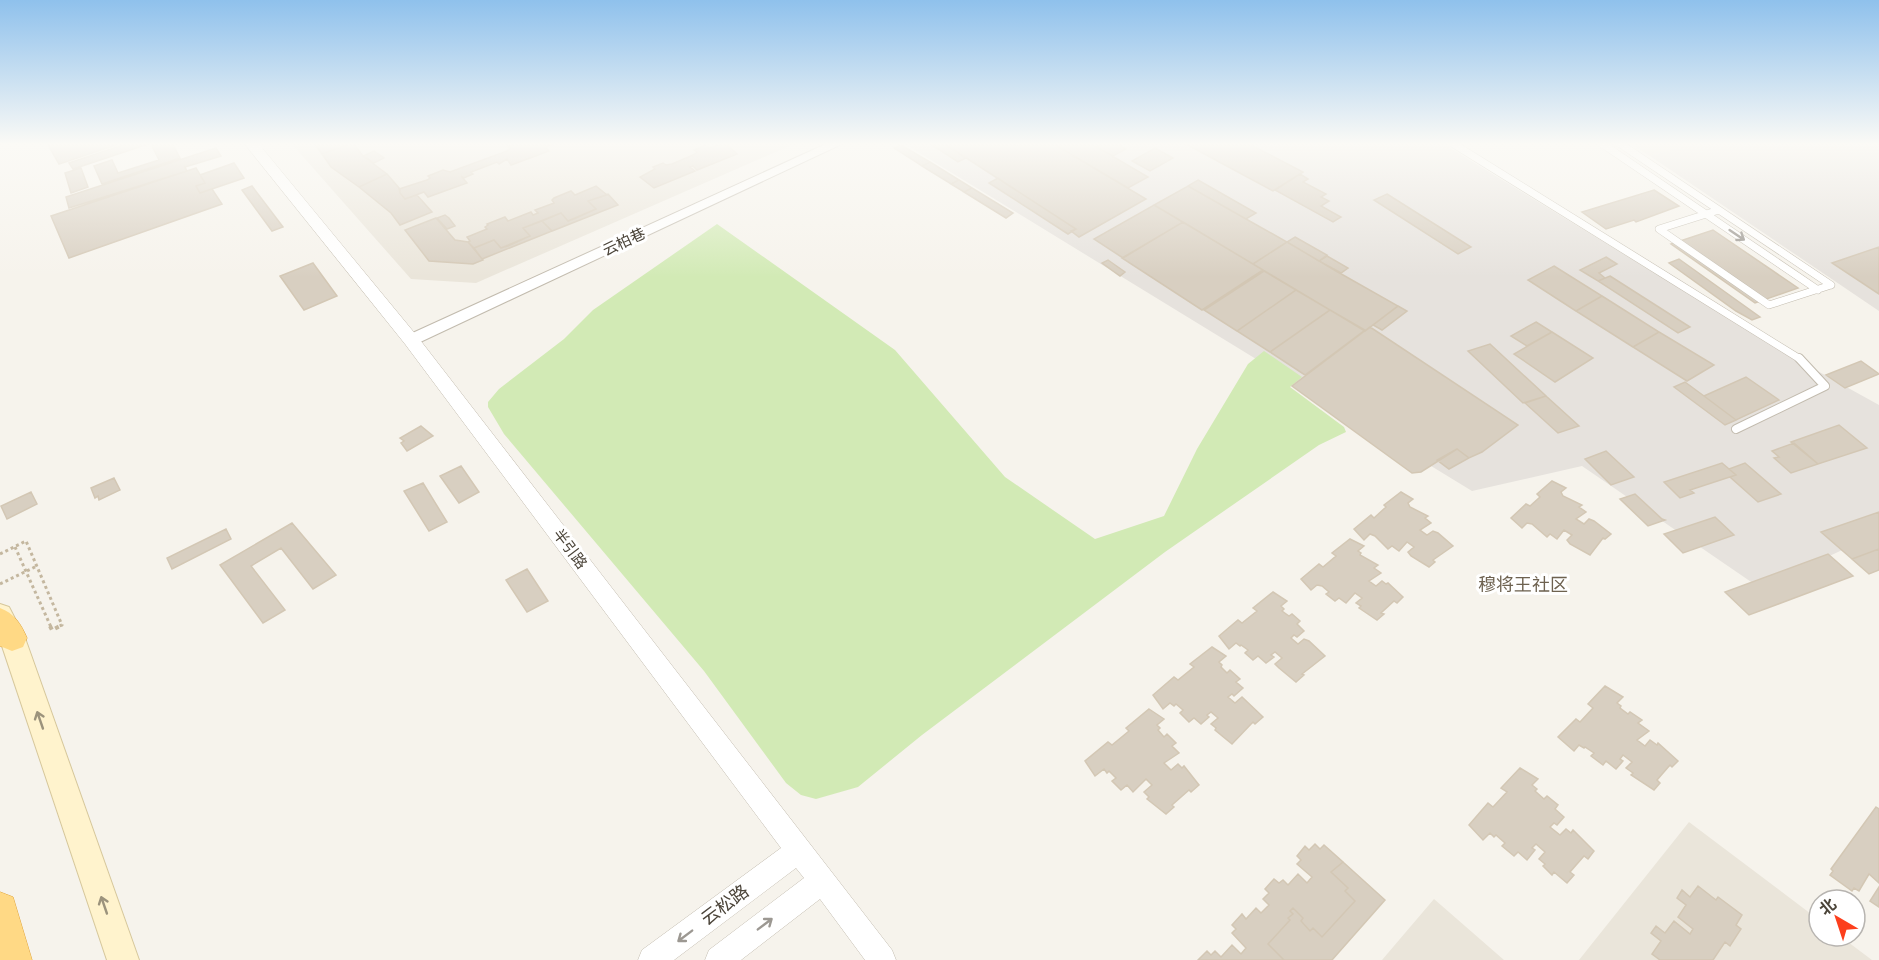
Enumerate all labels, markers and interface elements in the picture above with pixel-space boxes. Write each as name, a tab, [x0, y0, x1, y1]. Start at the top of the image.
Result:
street label: 云柏巷	[600, 224, 648, 260]
one-way arrow	[1728, 229, 1745, 241]
street label: 半引路	[549, 526, 591, 572]
district label: 穆将王社区	[1478, 574, 1568, 596]
one-way arrow	[34, 712, 45, 730]
street label: 云松路	[697, 880, 753, 930]
north arrow	[1807, 888, 1867, 948]
text: 北	[1816, 894, 1840, 919]
one-way arrow	[98, 896, 109, 915]
one-way arrow	[757, 918, 773, 931]
one-way arrow	[677, 929, 693, 942]

